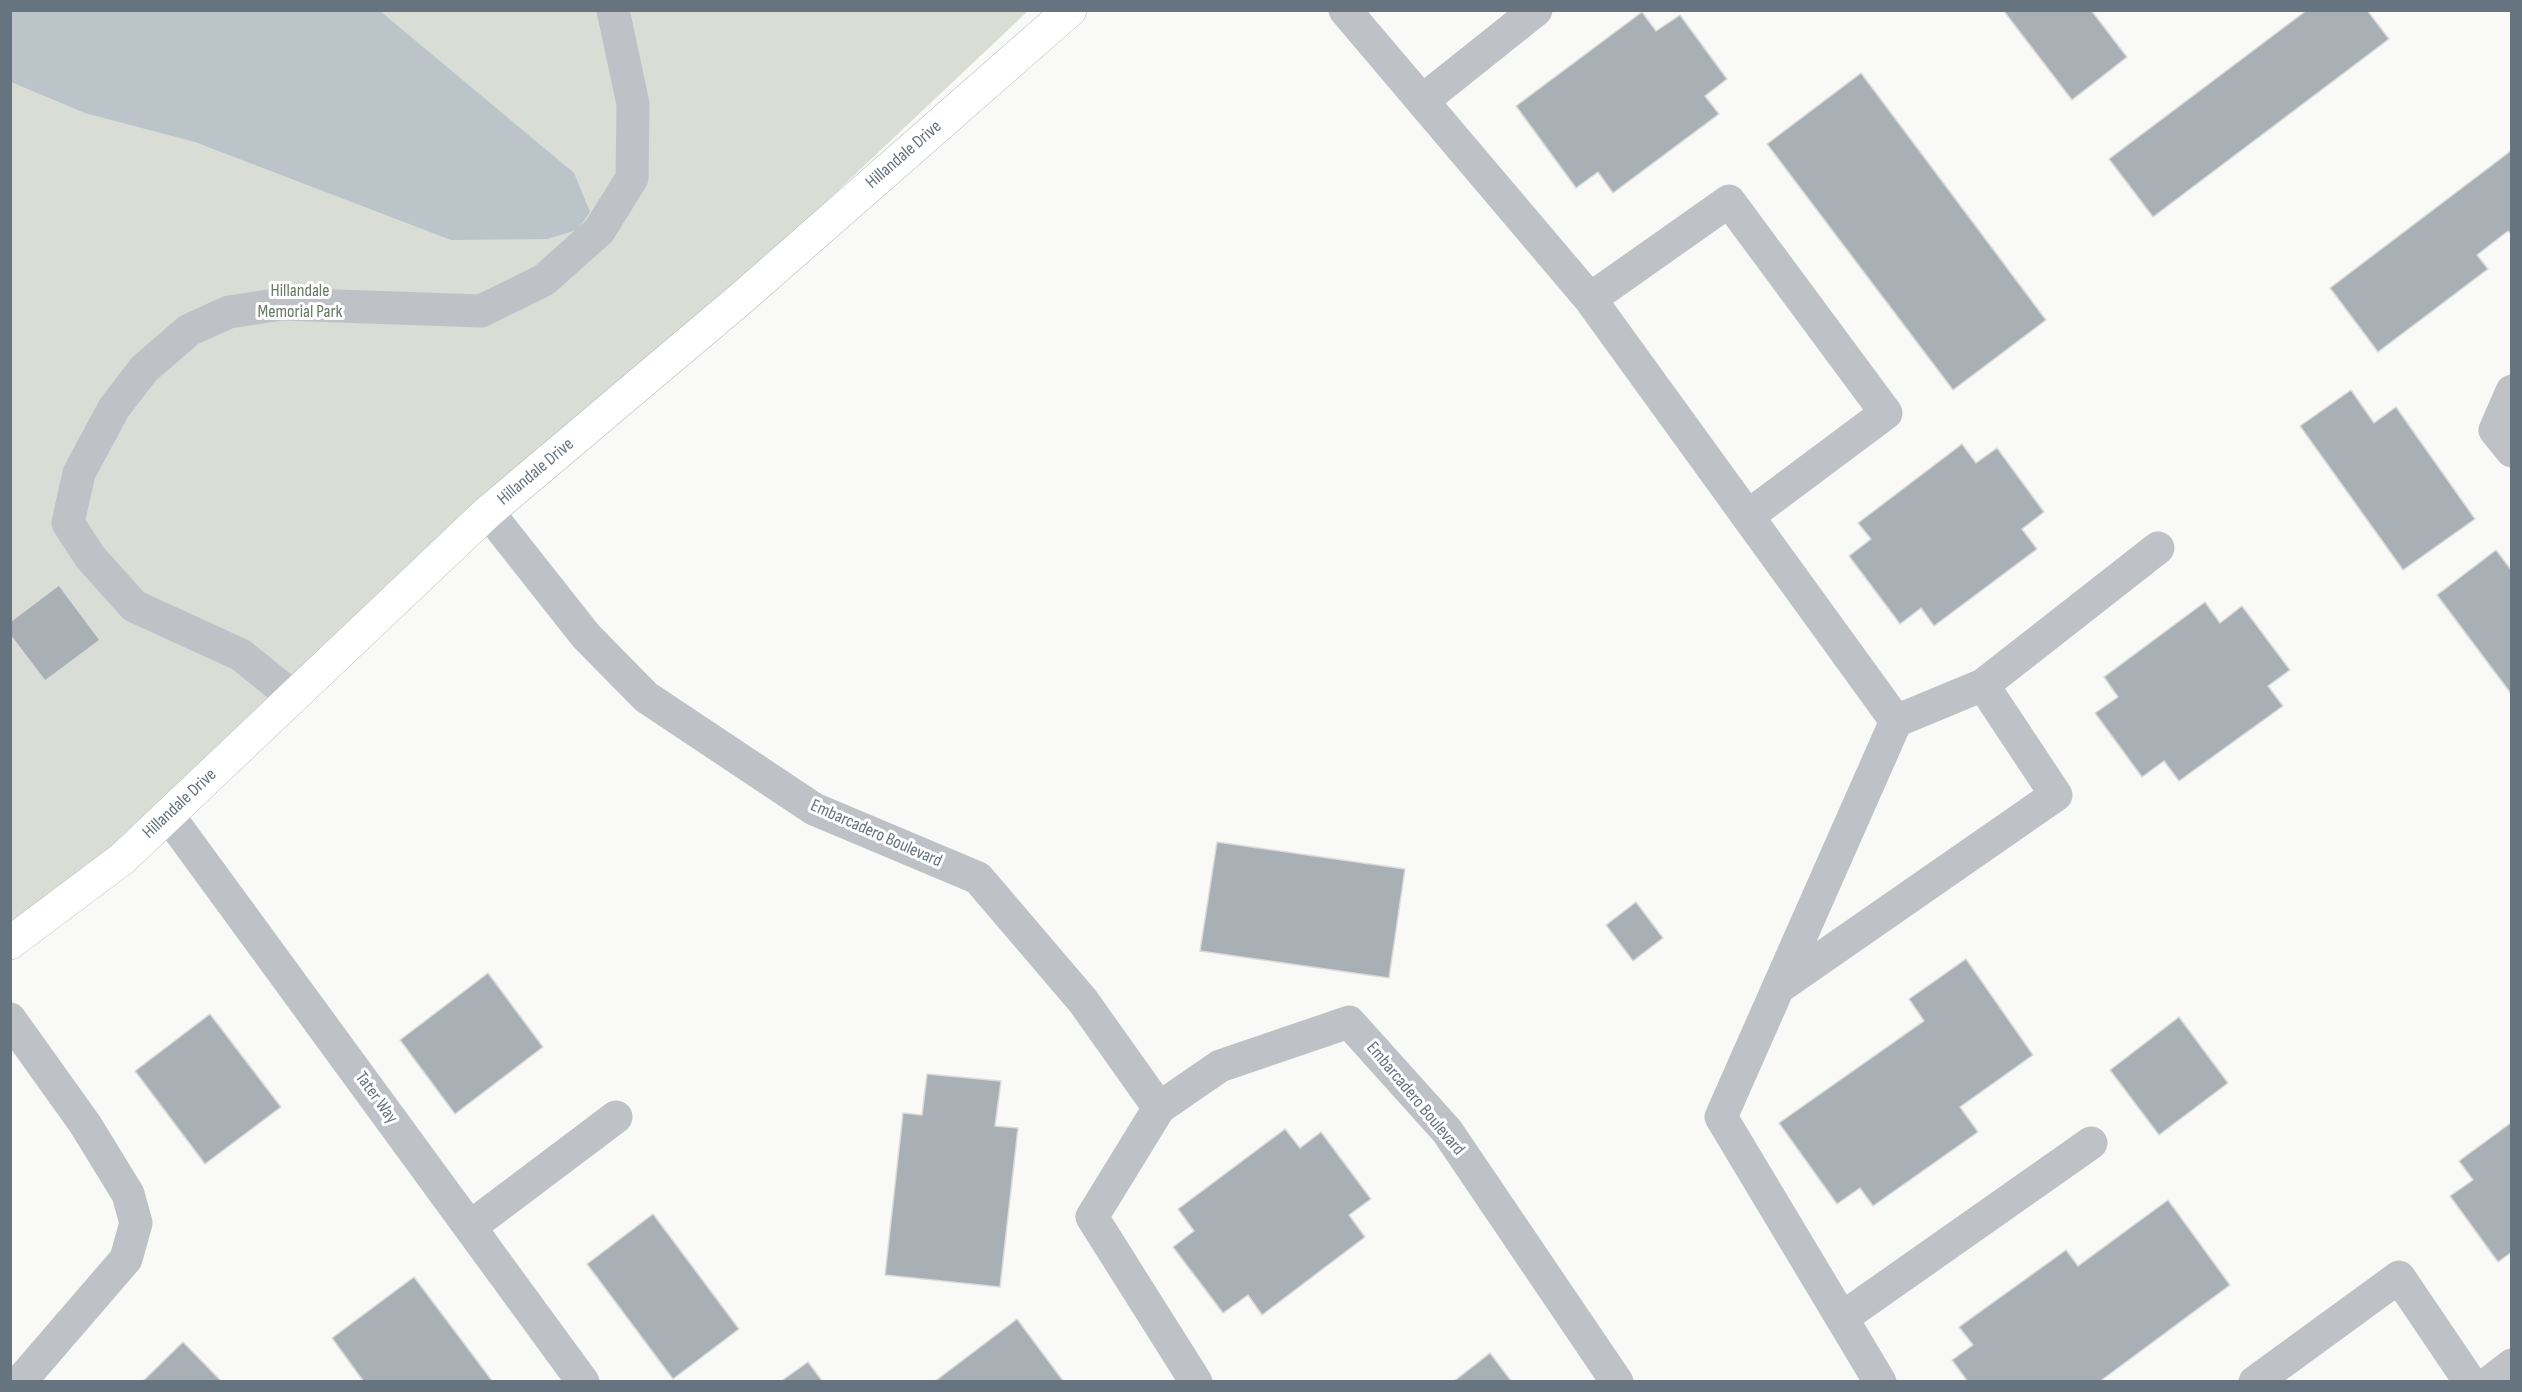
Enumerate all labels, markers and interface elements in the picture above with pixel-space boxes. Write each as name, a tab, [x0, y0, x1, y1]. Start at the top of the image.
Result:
street label: Hillandale Drive	[862, 116, 946, 194]
park label: Hillandale Memorial Park	[258, 280, 342, 322]
street label: Hillandale Drive	[493, 434, 579, 510]
street label: Hillandale Drive	[139, 764, 221, 844]
street label: Embarcadero Boulevard	[807, 795, 945, 873]
street label: Embarcadero Boulevard	[1361, 1038, 1469, 1160]
street label: Tater Way	[350, 1068, 402, 1128]

